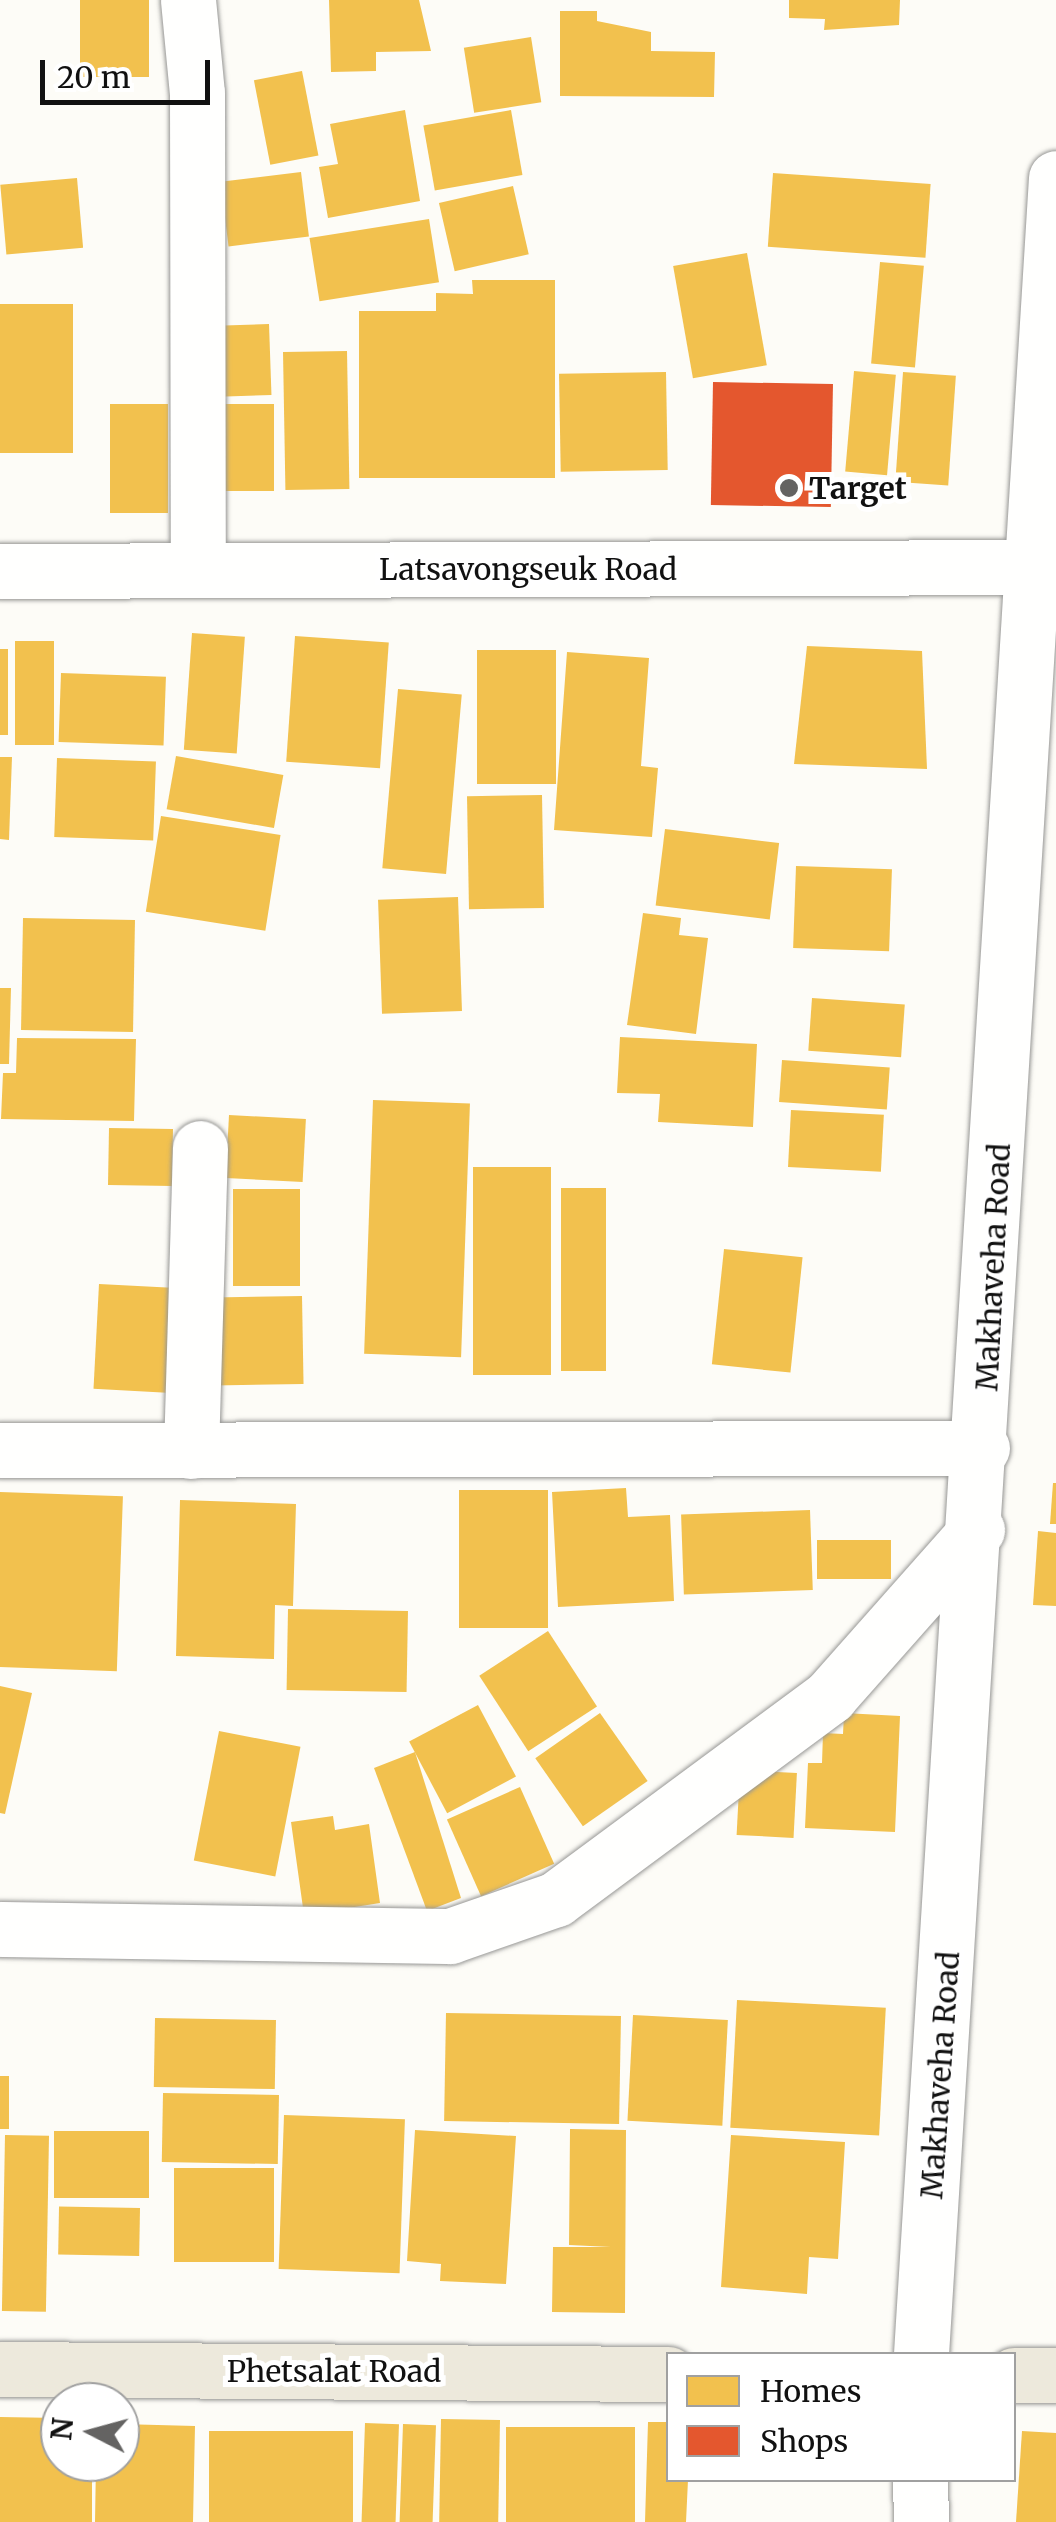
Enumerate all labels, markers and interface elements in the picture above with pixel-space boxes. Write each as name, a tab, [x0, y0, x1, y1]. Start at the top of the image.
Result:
scale bar	[45, 40, 215, 102]
text: 20 m	[57, 58, 130, 96]
place label: Target	[809, 470, 907, 506]
marker: Target	[778, 477, 800, 499]
street label: Latsavongseuk Road	[379, 551, 677, 587]
street label: Makhaveha Road	[969, 1142, 1017, 1392]
street label: Makhaveha Road	[913, 1950, 967, 2200]
legend	[666, 2352, 1016, 2482]
street label: Phetsalat Road	[227, 2353, 441, 2389]
text: Homes	[760, 2372, 861, 2410]
north arrow	[40, 2382, 140, 2482]
text: N	[43, 2416, 81, 2442]
text: Shops	[760, 2422, 848, 2460]

